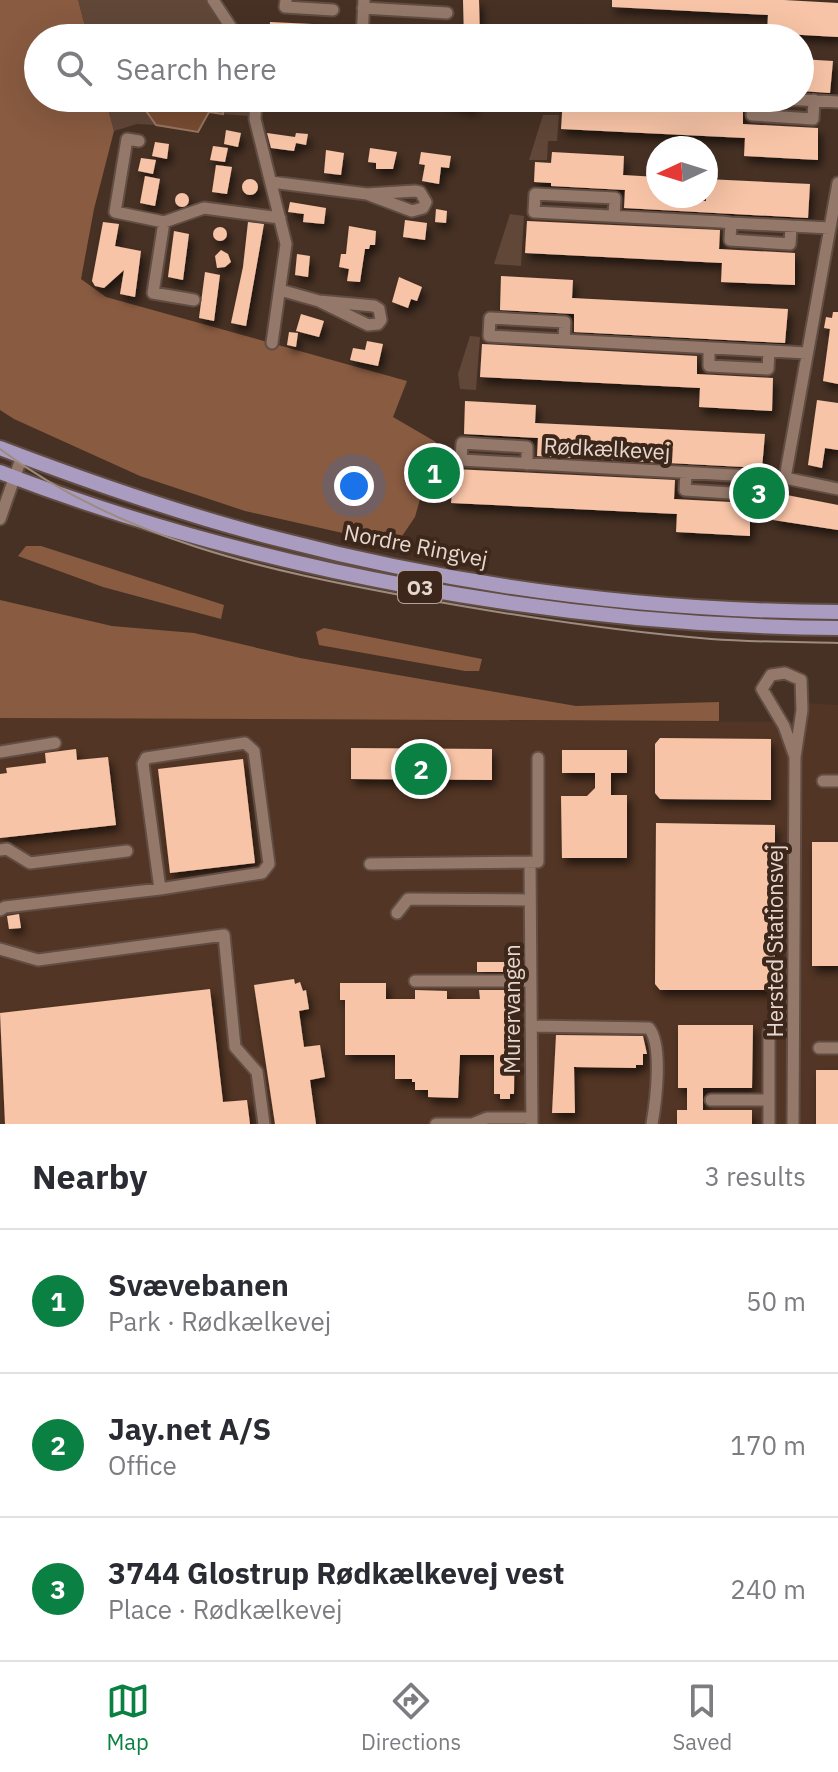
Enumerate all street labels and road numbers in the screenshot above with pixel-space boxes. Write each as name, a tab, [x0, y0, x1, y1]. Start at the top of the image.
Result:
street label: Rødkælkevej	[543, 430, 671, 466]
street label: Nordre Ringvej	[342, 517, 490, 573]
road number: O3	[398, 571, 442, 603]
street label: Hersted Stationsvej	[760, 845, 789, 1037]
street label: Murervangen	[497, 944, 526, 1074]

